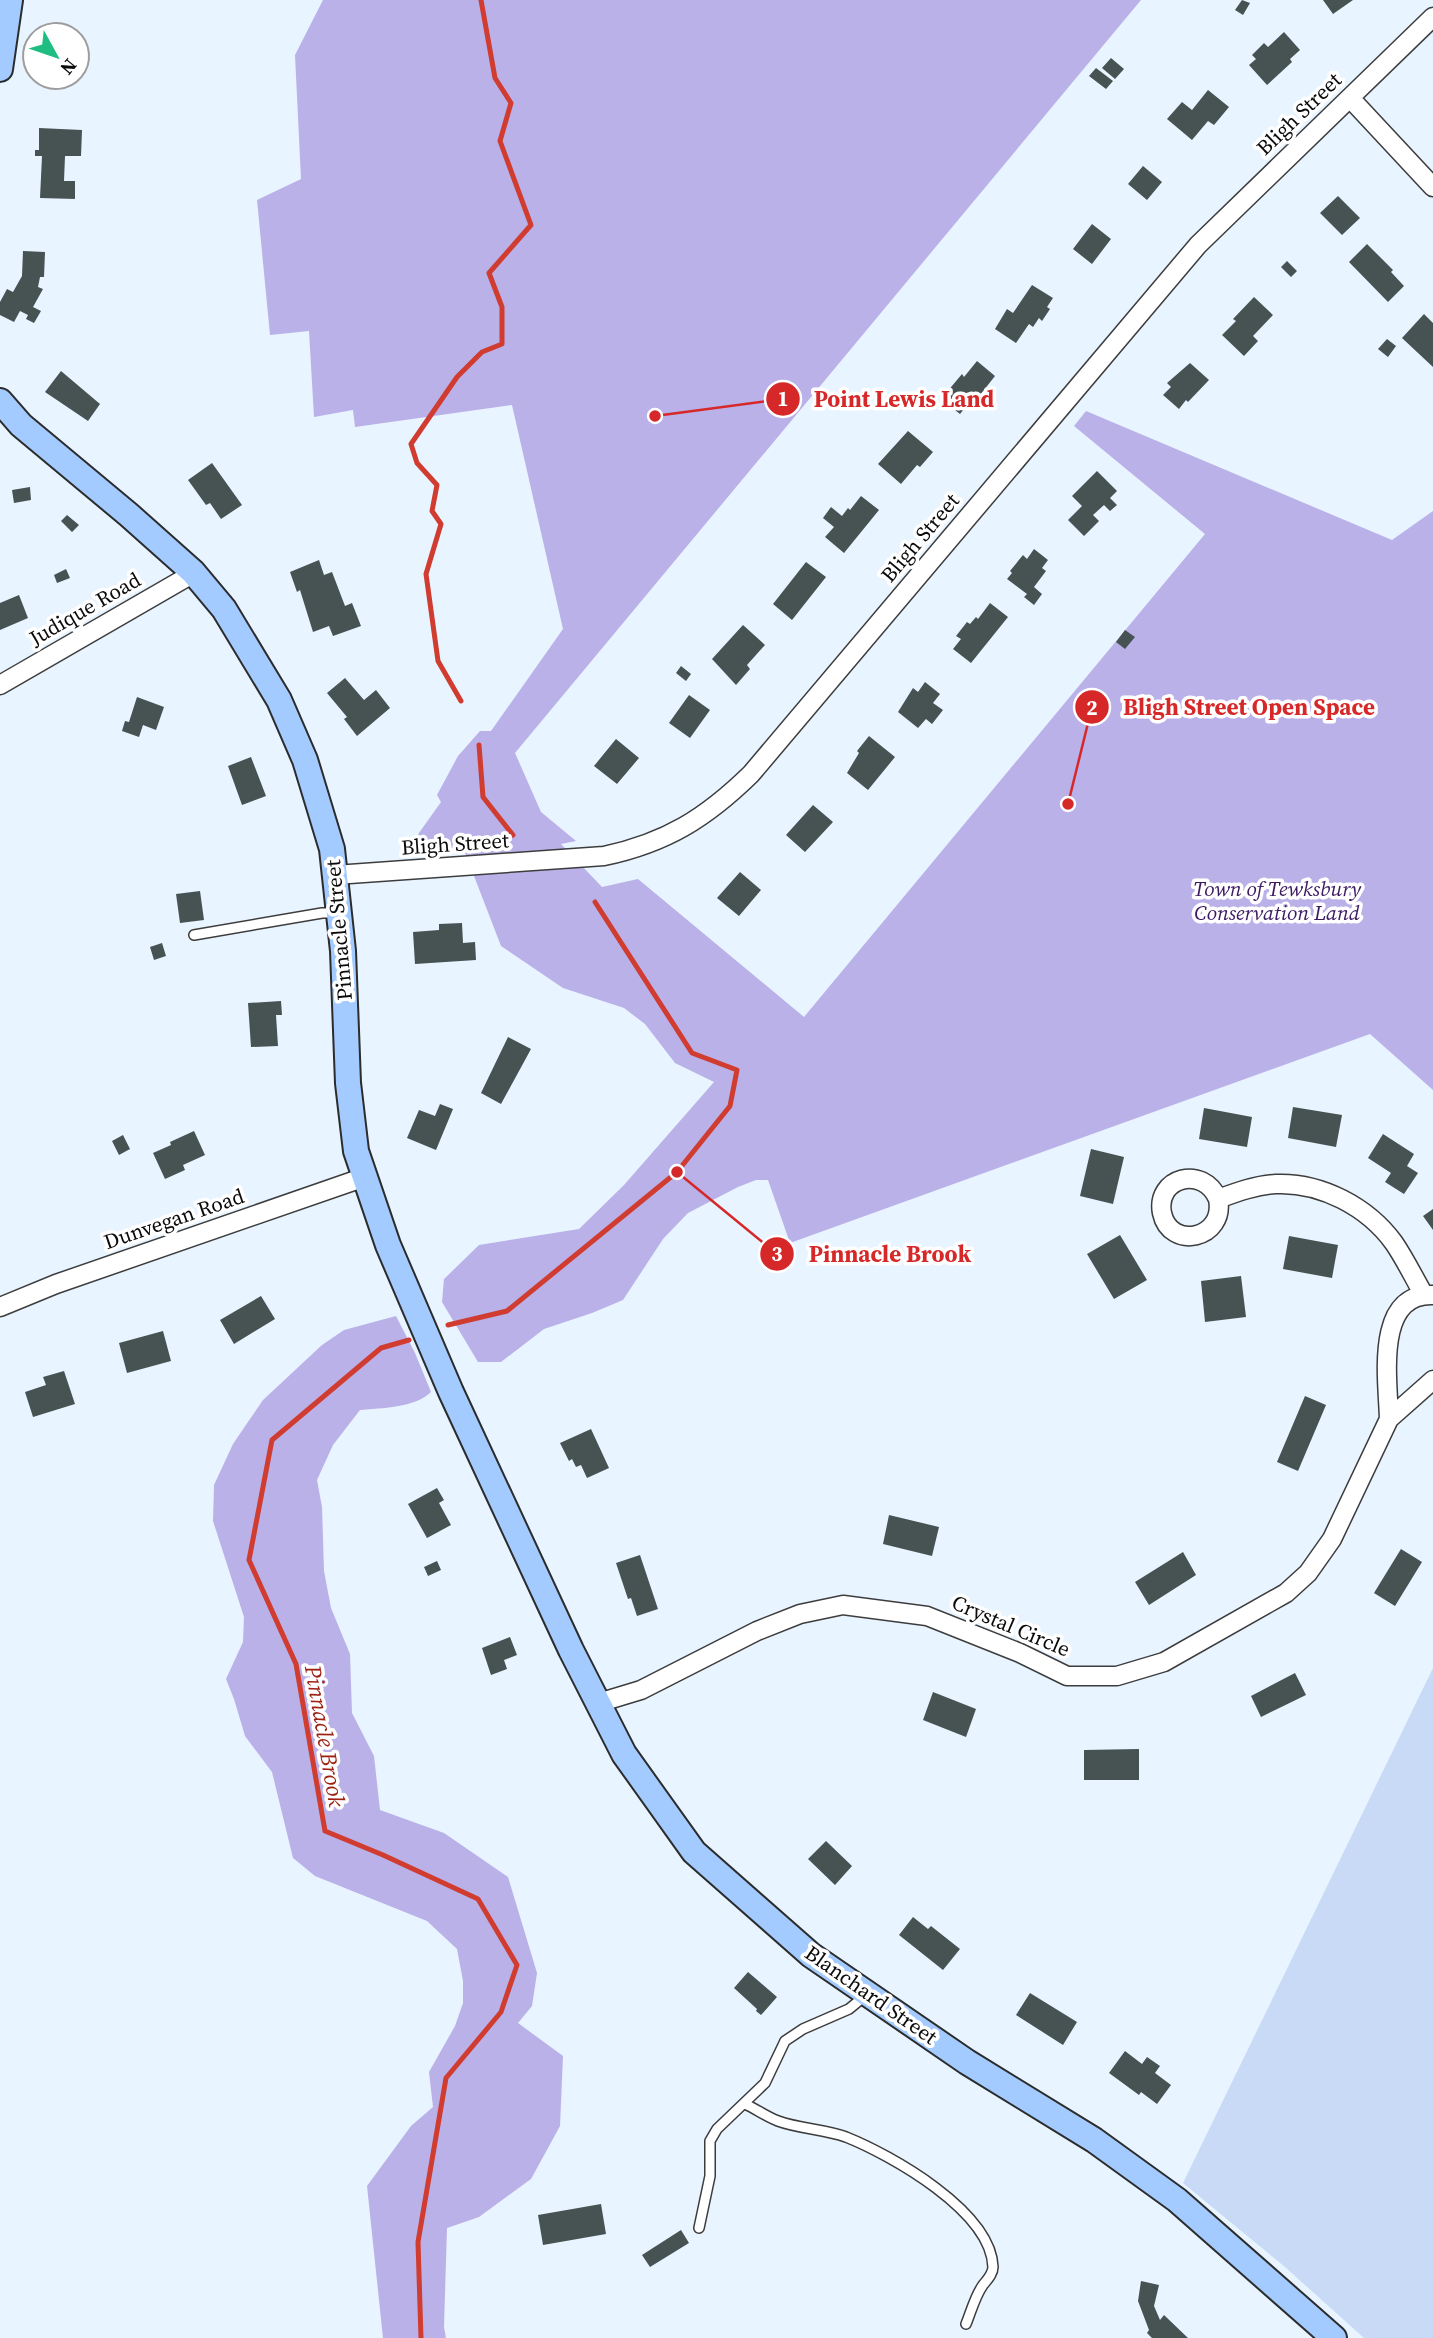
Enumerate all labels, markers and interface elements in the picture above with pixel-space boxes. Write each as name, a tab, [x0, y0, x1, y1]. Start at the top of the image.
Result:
north arrow	[21, 21, 91, 91]
text: N	[55, 53, 83, 81]
street label: Bligh Street	[1250, 66, 1348, 162]
callout: Point Lewis Land	[765, 377, 1009, 421]
text: Point Lewis Land	[814, 383, 995, 415]
text: 1	[777, 384, 789, 413]
street label: Bligh Street	[874, 487, 966, 588]
street label: Judique Road	[23, 565, 146, 653]
callout: Bligh Street Open Space	[1074, 685, 1390, 729]
text: Bligh Street Open Space	[1123, 691, 1375, 723]
text: 2	[1086, 693, 1098, 722]
street label: Bligh Street	[400, 825, 510, 862]
street label: Pinnacle Street	[318, 858, 359, 1002]
park label: Town of Tewksbury Conservation Land	[1193, 874, 1362, 927]
street label: Dunvegan Road	[100, 1181, 248, 1256]
callout: Pinnacle Brook	[760, 1232, 985, 1276]
text: Pinnacle Brook	[809, 1238, 971, 1270]
text: 3	[771, 1239, 783, 1268]
street label: Crystal Circle	[948, 1588, 1075, 1663]
water label: Pinnacle Brook	[297, 1662, 353, 1809]
street label: Blanchard Street	[799, 1938, 943, 2051]

